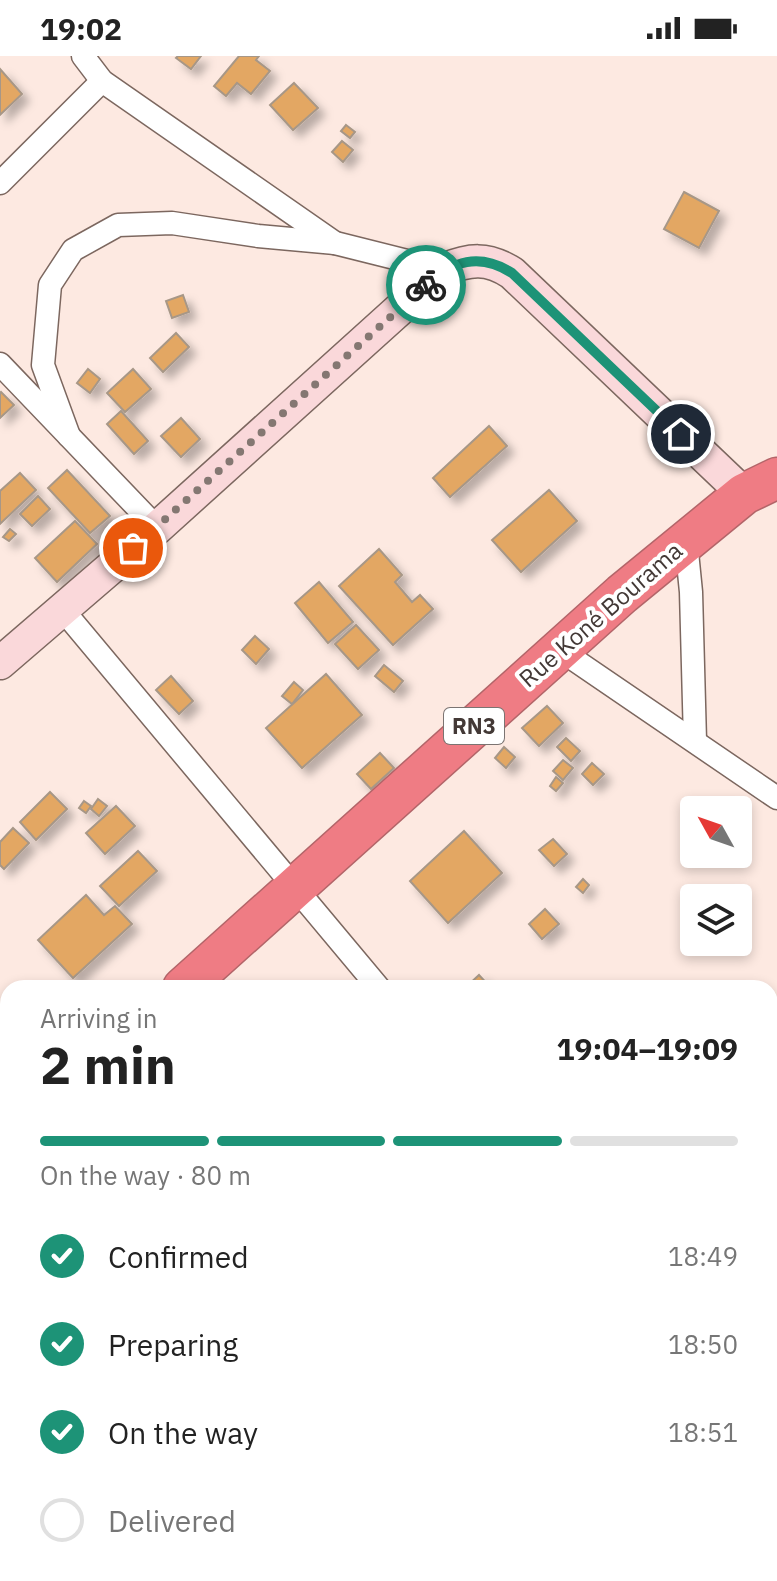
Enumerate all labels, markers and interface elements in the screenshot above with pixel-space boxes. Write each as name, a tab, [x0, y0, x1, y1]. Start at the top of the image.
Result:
text: 19:02	[40, 9, 122, 48]
courier	[386, 245, 466, 325]
icon: bike	[404, 263, 448, 307]
pin	[647, 400, 715, 468]
icon: home	[659, 412, 703, 456]
pin	[99, 514, 167, 582]
icon: bag	[111, 526, 155, 570]
street label: Rue Koné Bourama	[512, 534, 689, 694]
road number: RN3	[444, 708, 504, 744]
north arrow	[680, 796, 752, 868]
map controls	[680, 796, 752, 956]
button: layers	[680, 884, 752, 956]
text: Arriving in	[40, 1001, 157, 1035]
text: 19:04–19:09	[557, 1029, 738, 1068]
text: 2 min	[40, 1031, 176, 1098]
text: On the way · 80 m	[40, 1158, 251, 1192]
icon: check	[40, 1234, 84, 1278]
text: Confirmed	[108, 1237, 249, 1276]
text: 18:49	[668, 1239, 738, 1273]
icon: check	[40, 1322, 84, 1366]
text: Preparing	[108, 1325, 238, 1364]
text: 18:50	[668, 1327, 738, 1361]
icon: check	[40, 1410, 84, 1454]
text: On the way	[108, 1413, 258, 1452]
text: 18:51	[668, 1415, 738, 1449]
text: Delivered	[108, 1501, 236, 1540]

